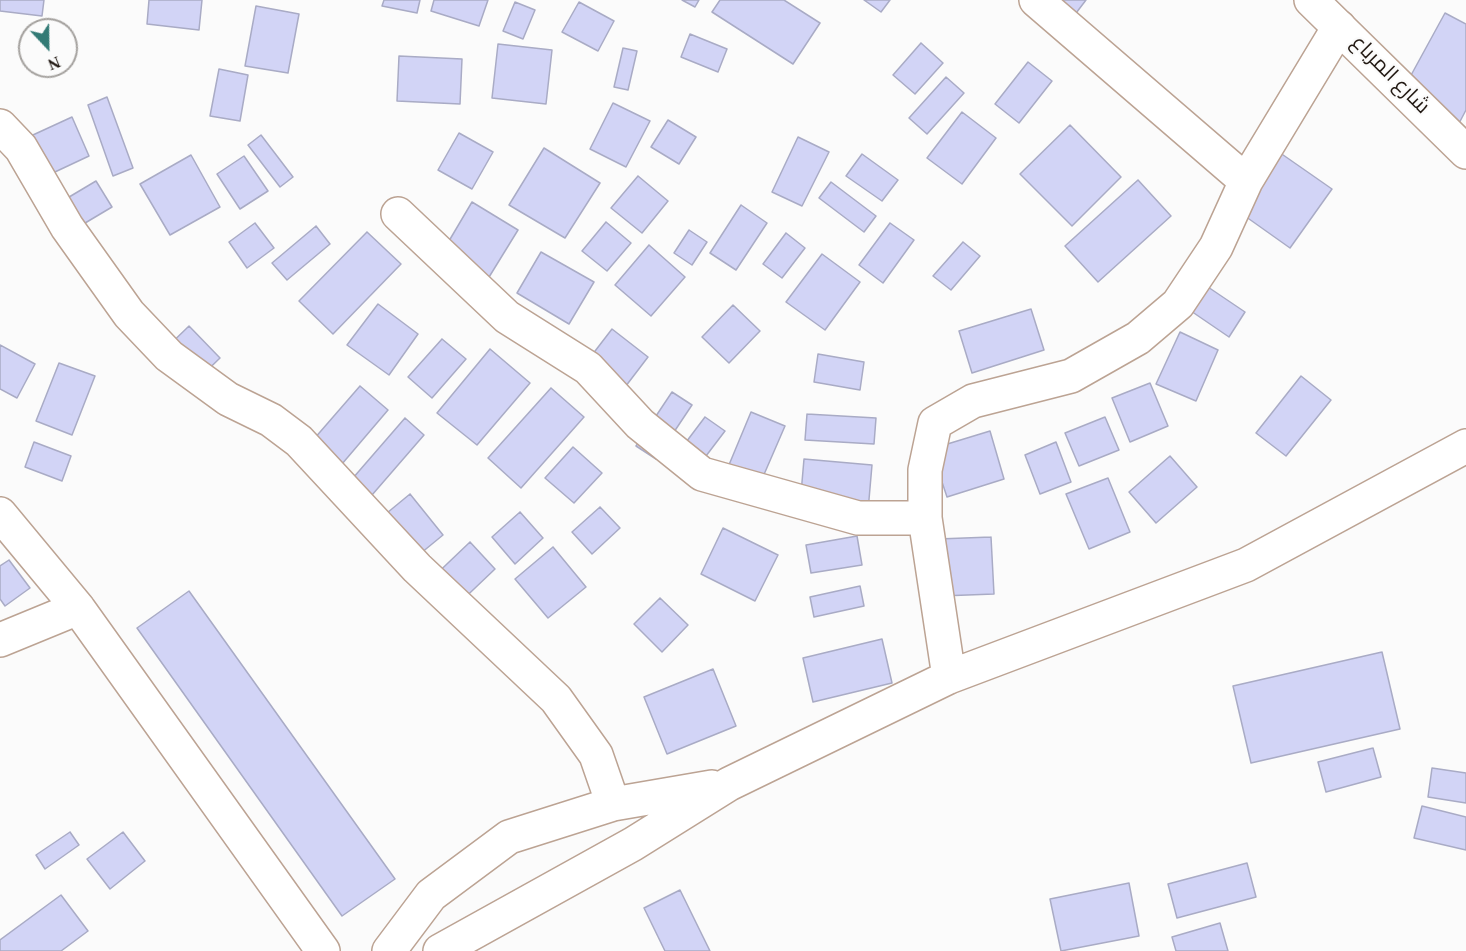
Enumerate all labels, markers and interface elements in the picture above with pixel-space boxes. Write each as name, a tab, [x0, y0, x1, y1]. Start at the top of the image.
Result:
north arrow	[18, 18, 78, 78]
street label: شارع المرباع	[1345, 32, 1433, 120]
text: N	[46, 53, 63, 73]

